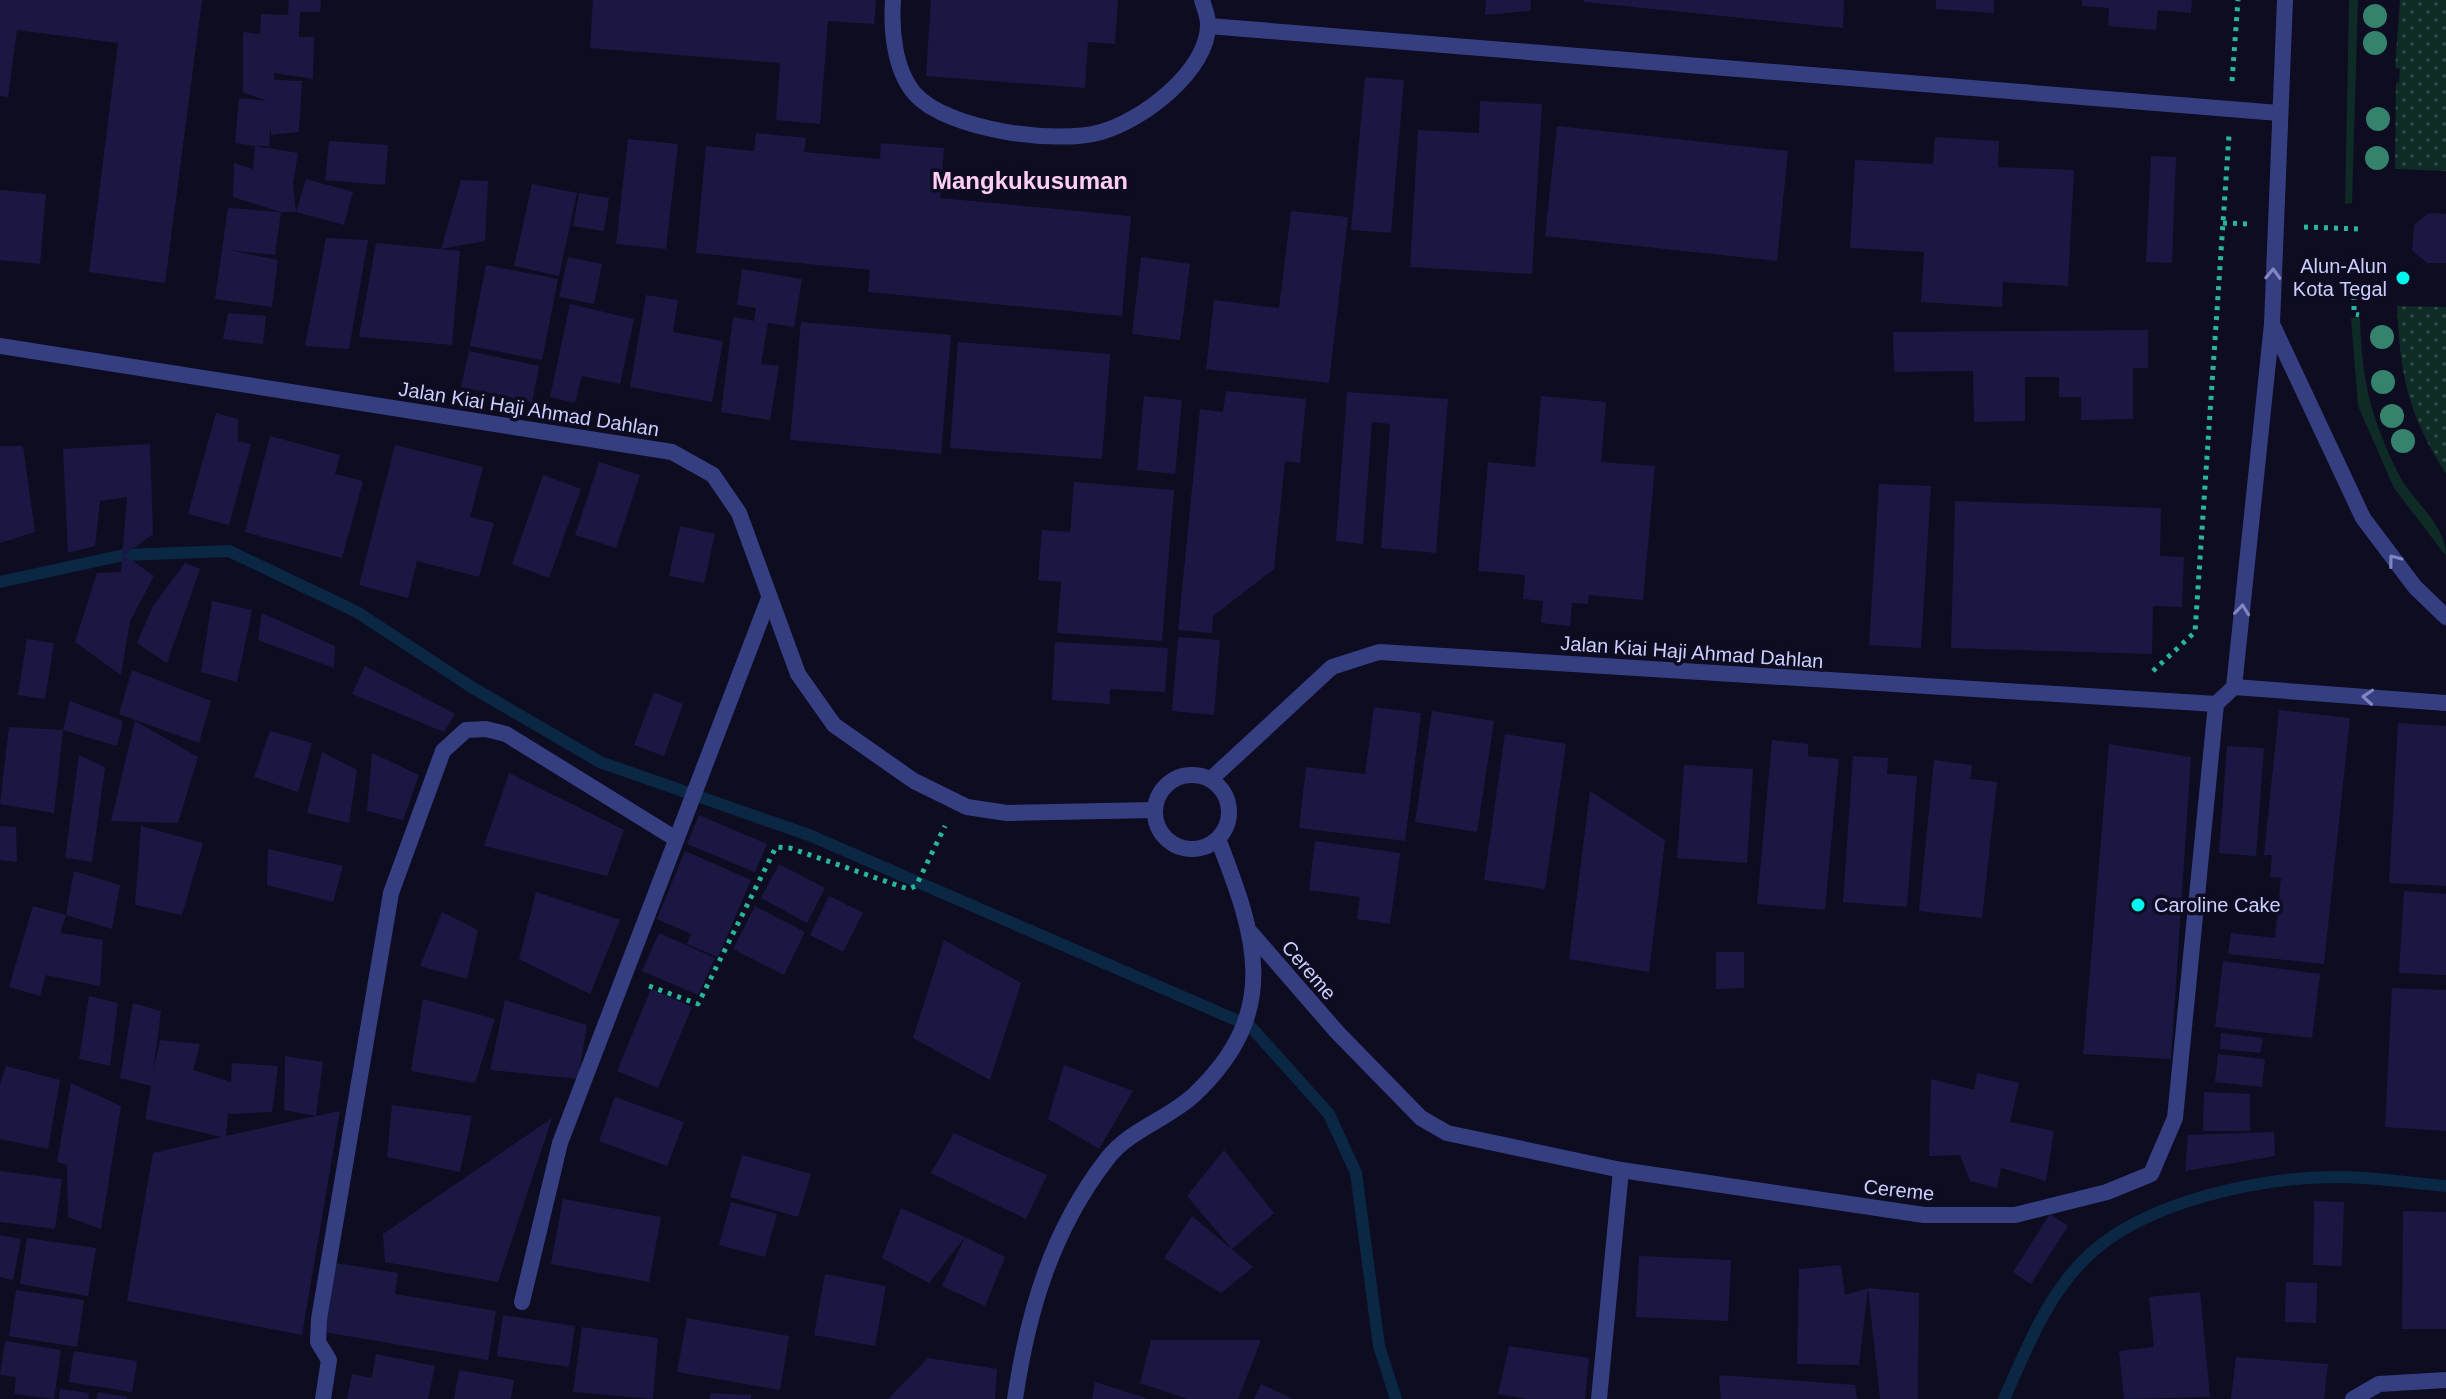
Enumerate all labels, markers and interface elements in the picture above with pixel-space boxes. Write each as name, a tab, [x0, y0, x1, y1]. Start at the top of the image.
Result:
district label: Mangkukusuman	[932, 167, 1128, 194]
place label: Alun-Alun Kota Tegal	[2293, 255, 2387, 300]
one-way arrow	[2265, 267, 2282, 280]
marker: Alun-Alun Kota Tegal	[2394, 269, 2412, 287]
street label: Jalan Kiai Haji Ahmad Dahlan	[397, 378, 661, 440]
one-way arrow	[2390, 554, 2404, 568]
one-way arrow	[2233, 603, 2250, 616]
street label: Jalan Kiai Haji Ahmad Dahlan	[1560, 632, 1824, 672]
one-way arrow	[2361, 689, 2374, 706]
place label: Caroline Cake	[2154, 894, 2281, 916]
marker: Caroline Cake	[2129, 896, 2147, 914]
street label: Cereme	[1277, 936, 1341, 1004]
street label: Cereme	[1862, 1175, 1936, 1205]

